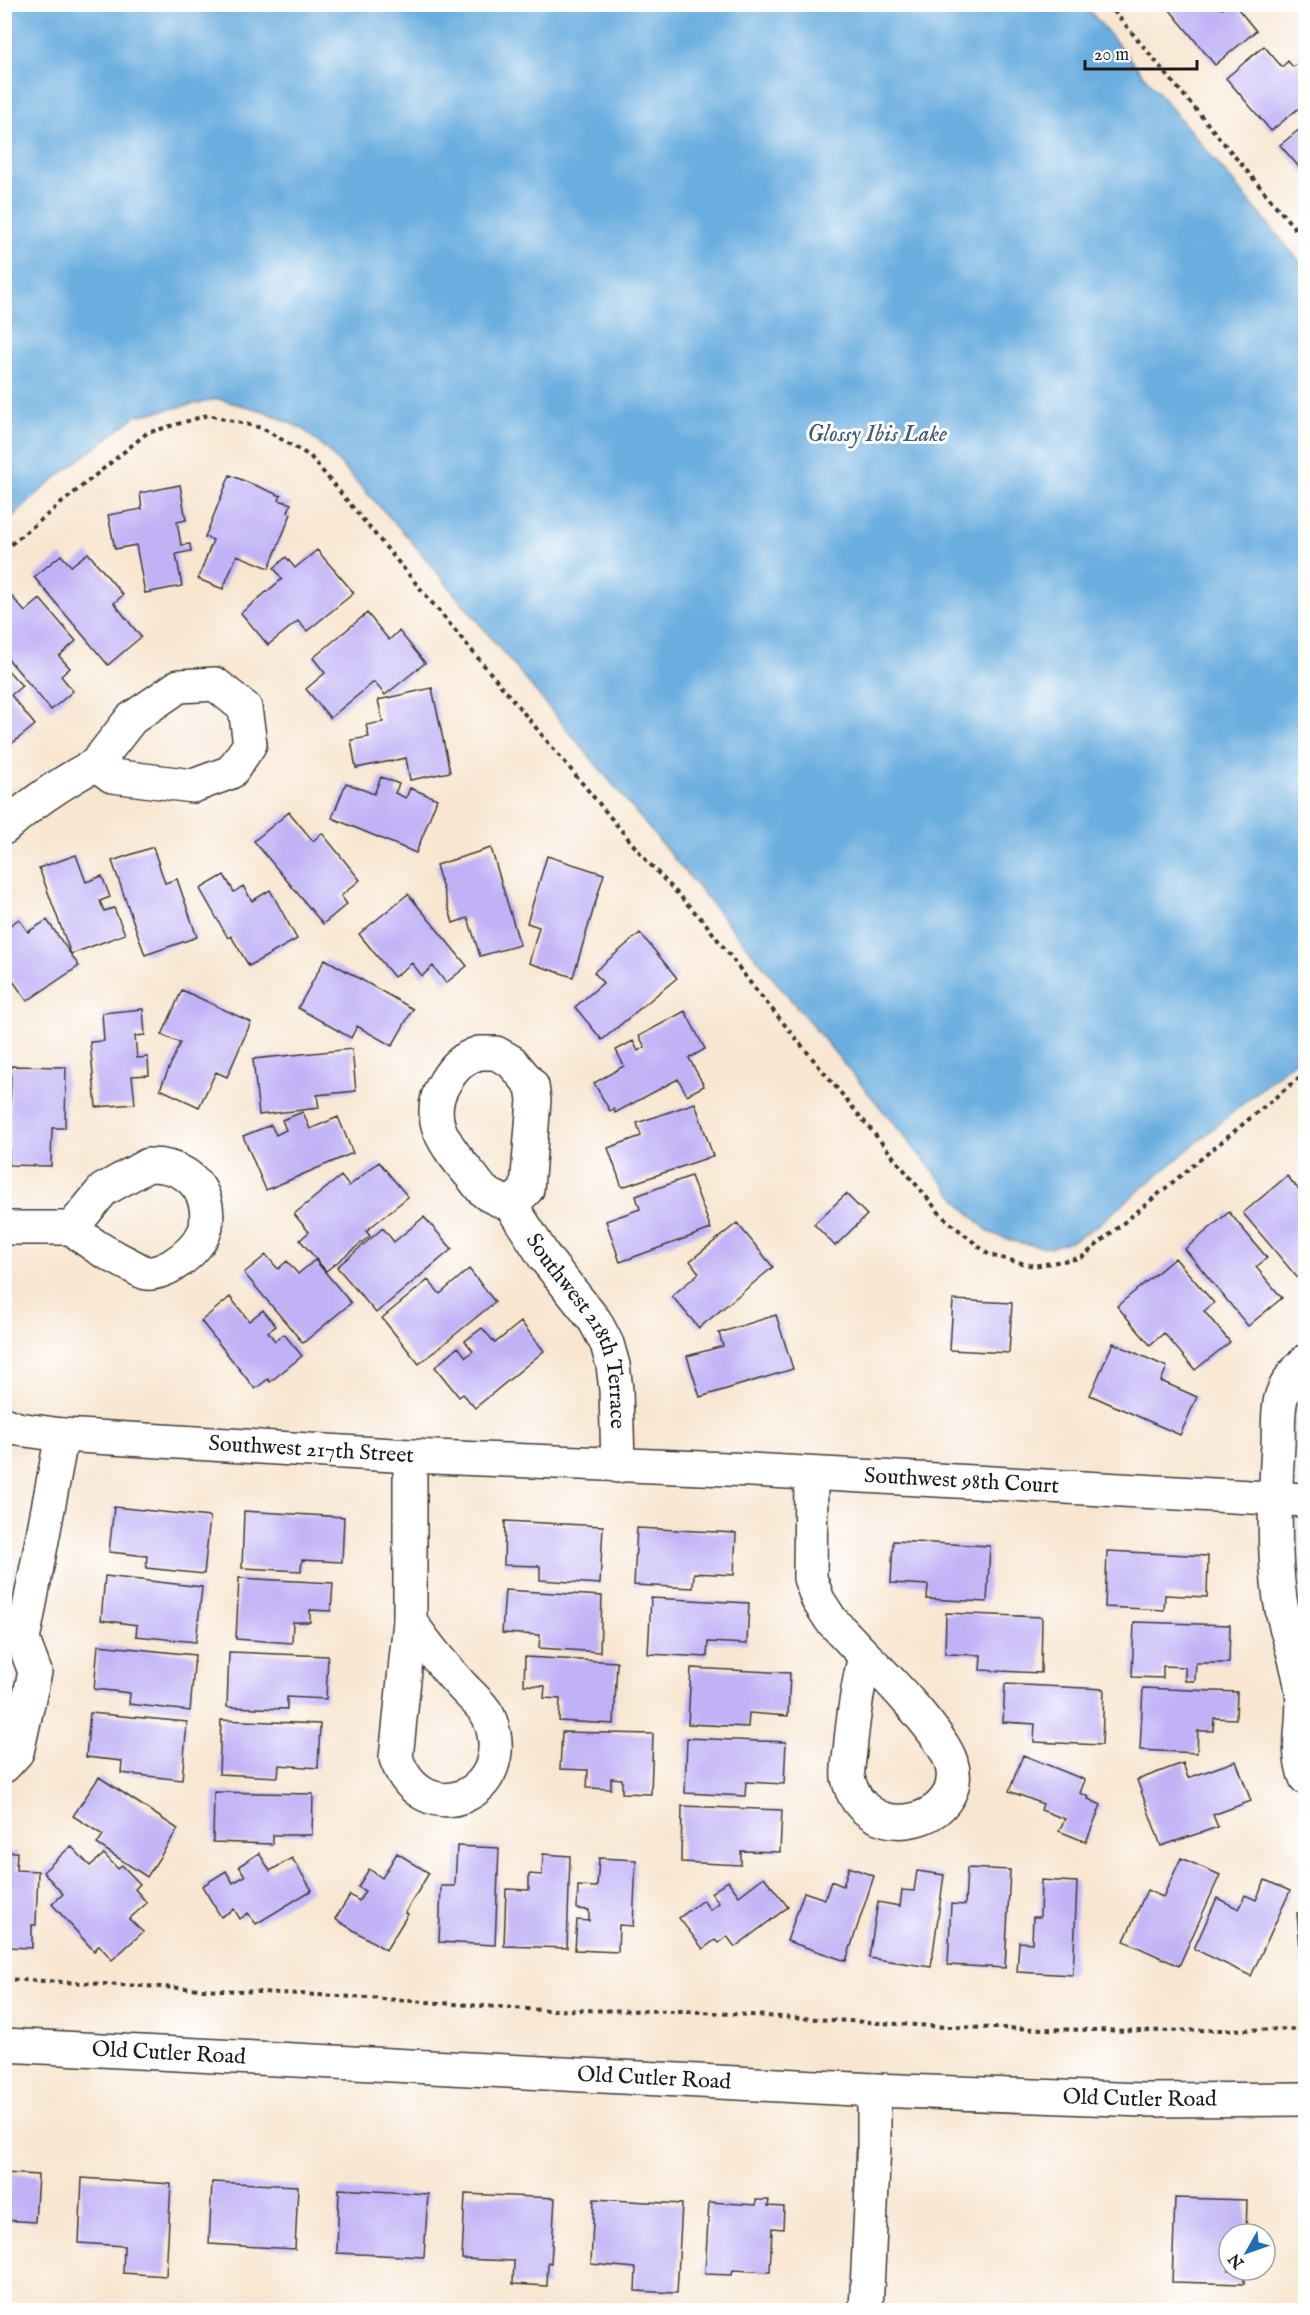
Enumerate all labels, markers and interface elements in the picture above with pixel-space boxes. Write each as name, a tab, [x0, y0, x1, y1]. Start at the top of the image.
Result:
scale bar	[1085, 33, 1198, 71]
text: 20 m	[1094, 44, 1129, 67]
water label: Glossy Ibis Lake	[807, 419, 947, 450]
street label: Southwest 218th Terrace	[519, 1228, 631, 1429]
street label: Southwest 217th Street	[208, 1430, 415, 1470]
street label: Southwest 98th Court	[863, 1462, 1060, 1501]
street label: Old Cutler Road	[91, 2036, 247, 2071]
street label: Old Cutler Road	[576, 2061, 732, 2097]
street label: Old Cutler Road	[1062, 2083, 1217, 2114]
north arrow	[1217, 2222, 1277, 2282]
text: N	[1225, 2249, 1250, 2273]

